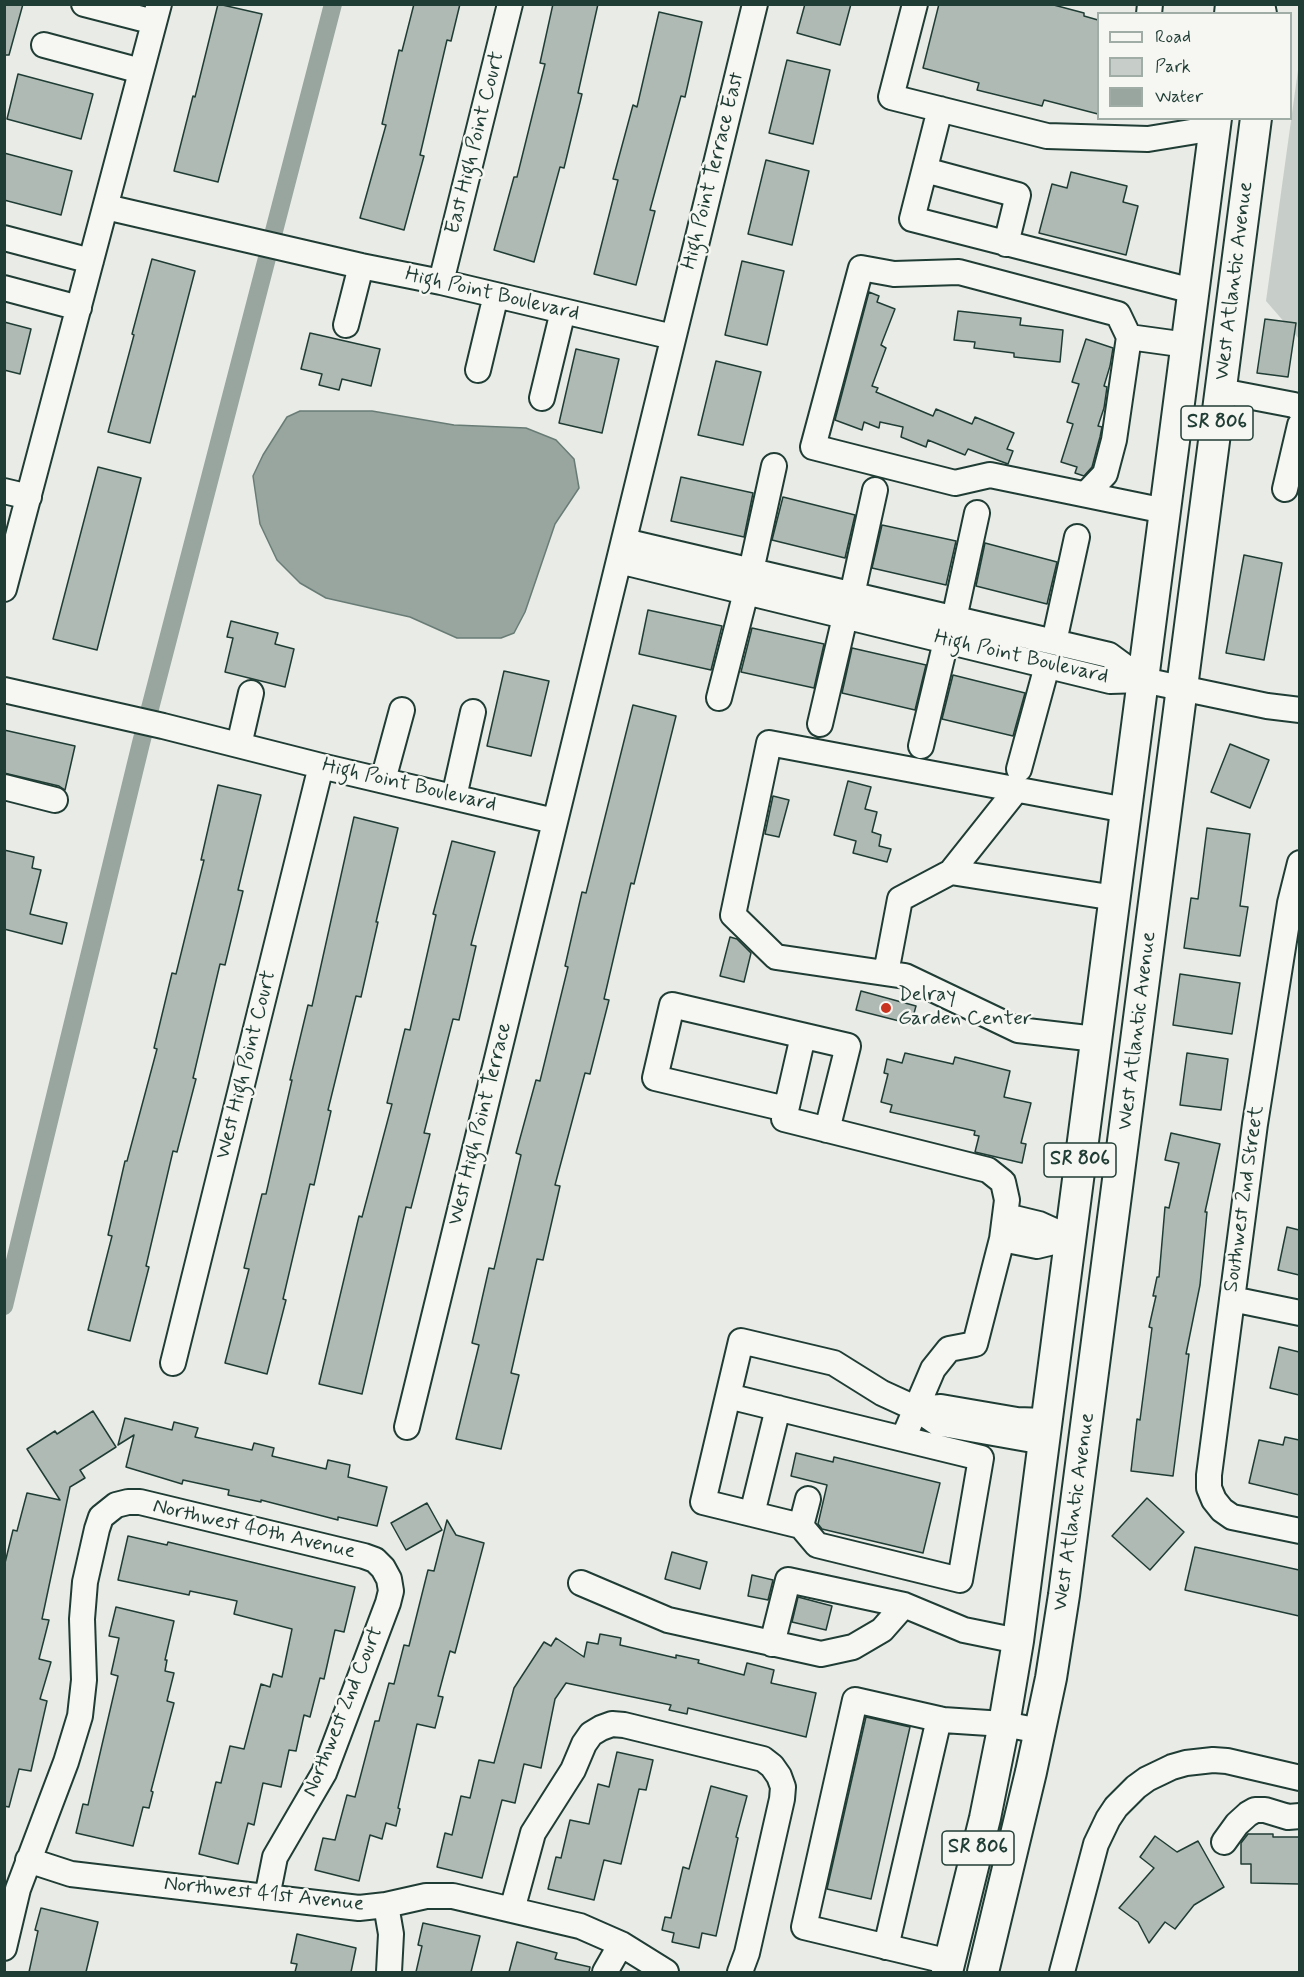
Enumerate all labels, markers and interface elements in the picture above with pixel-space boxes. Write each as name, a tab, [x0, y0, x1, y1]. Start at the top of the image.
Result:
legend	[1097, 12, 1292, 120]
text: Road	[1155, 25, 1191, 49]
street label: East High Point Court	[441, 49, 511, 237]
text: Park	[1155, 55, 1191, 79]
street label: High Point Terrace East	[677, 70, 751, 272]
text: Water	[1155, 85, 1203, 109]
street label: West Atlantic Avenue	[1210, 180, 1260, 382]
street label: High Point Boulevard	[402, 263, 582, 327]
road number: SR 806	[1181, 406, 1253, 440]
street label: High Point Boulevard	[931, 626, 1111, 690]
street label: High Point Boulevard	[319, 754, 499, 818]
street label: West Atlantic Avenue	[1113, 930, 1163, 1132]
street label: West High Point Court	[211, 968, 283, 1162]
place label: Delray Garden Center	[898, 983, 1032, 1033]
marker: Delray Garden Center	[879, 1001, 893, 1015]
street label: West High Point Terrace	[444, 1020, 518, 1228]
street label: Southwest 2nd Street	[1219, 1104, 1271, 1294]
road number: SR 806	[1044, 1143, 1116, 1177]
street label: West Atlantic Avenue	[1049, 1411, 1101, 1613]
street label: Northwest 40th Avenue	[150, 1494, 358, 1566]
street label: Northwest 2nd Court	[298, 1623, 390, 1801]
road number: SR 806	[942, 1831, 1014, 1865]
street label: Northwest 41st Avenue	[163, 1872, 365, 1918]

